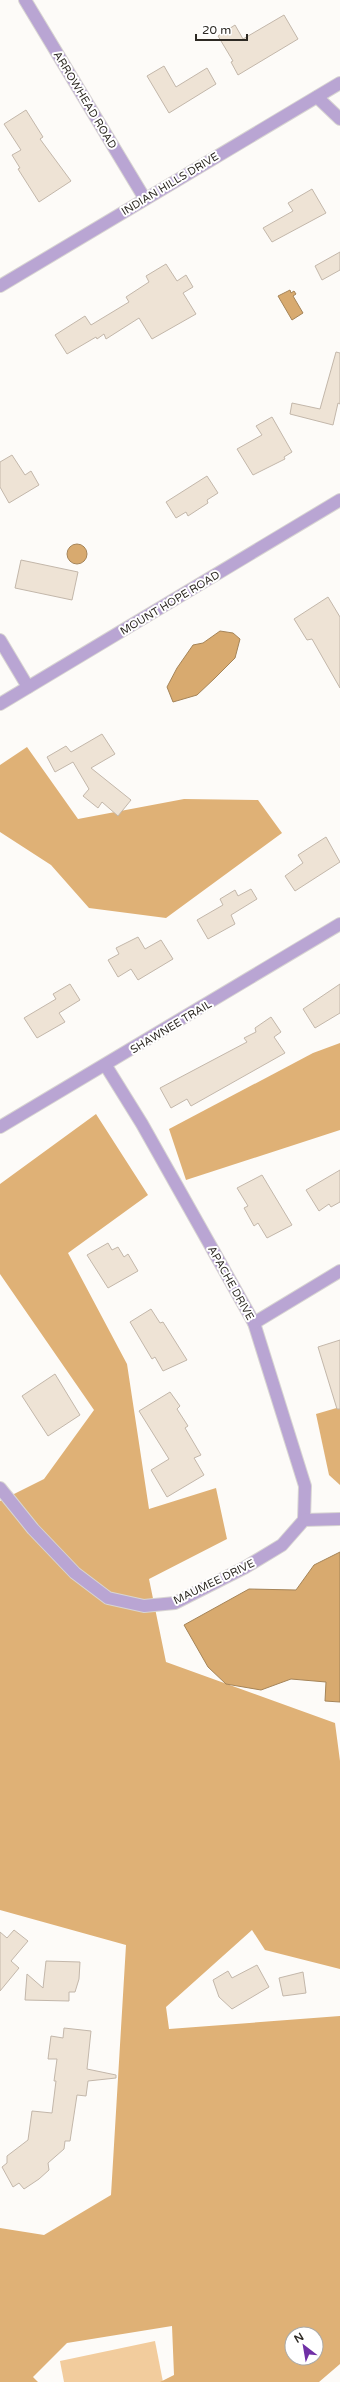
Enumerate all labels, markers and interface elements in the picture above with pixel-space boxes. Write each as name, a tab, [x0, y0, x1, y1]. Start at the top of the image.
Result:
scale bar	[196, 16, 247, 42]
text: 20 m	[202, 23, 231, 37]
street label: ARROWHEAD ROAD	[51, 49, 119, 151]
street label: INDIAN HILLS DRIVE	[119, 150, 221, 218]
street label: MOUNT HOPE ROAD	[118, 568, 222, 638]
street label: SHAWNEE TRAIL	[128, 997, 214, 1056]
street label: APACHE DRIVE	[205, 1244, 257, 1322]
street label: MAUMEE DRIVE	[171, 1557, 257, 1607]
north arrow	[284, 2326, 324, 2366]
text: N	[292, 2330, 306, 2346]

